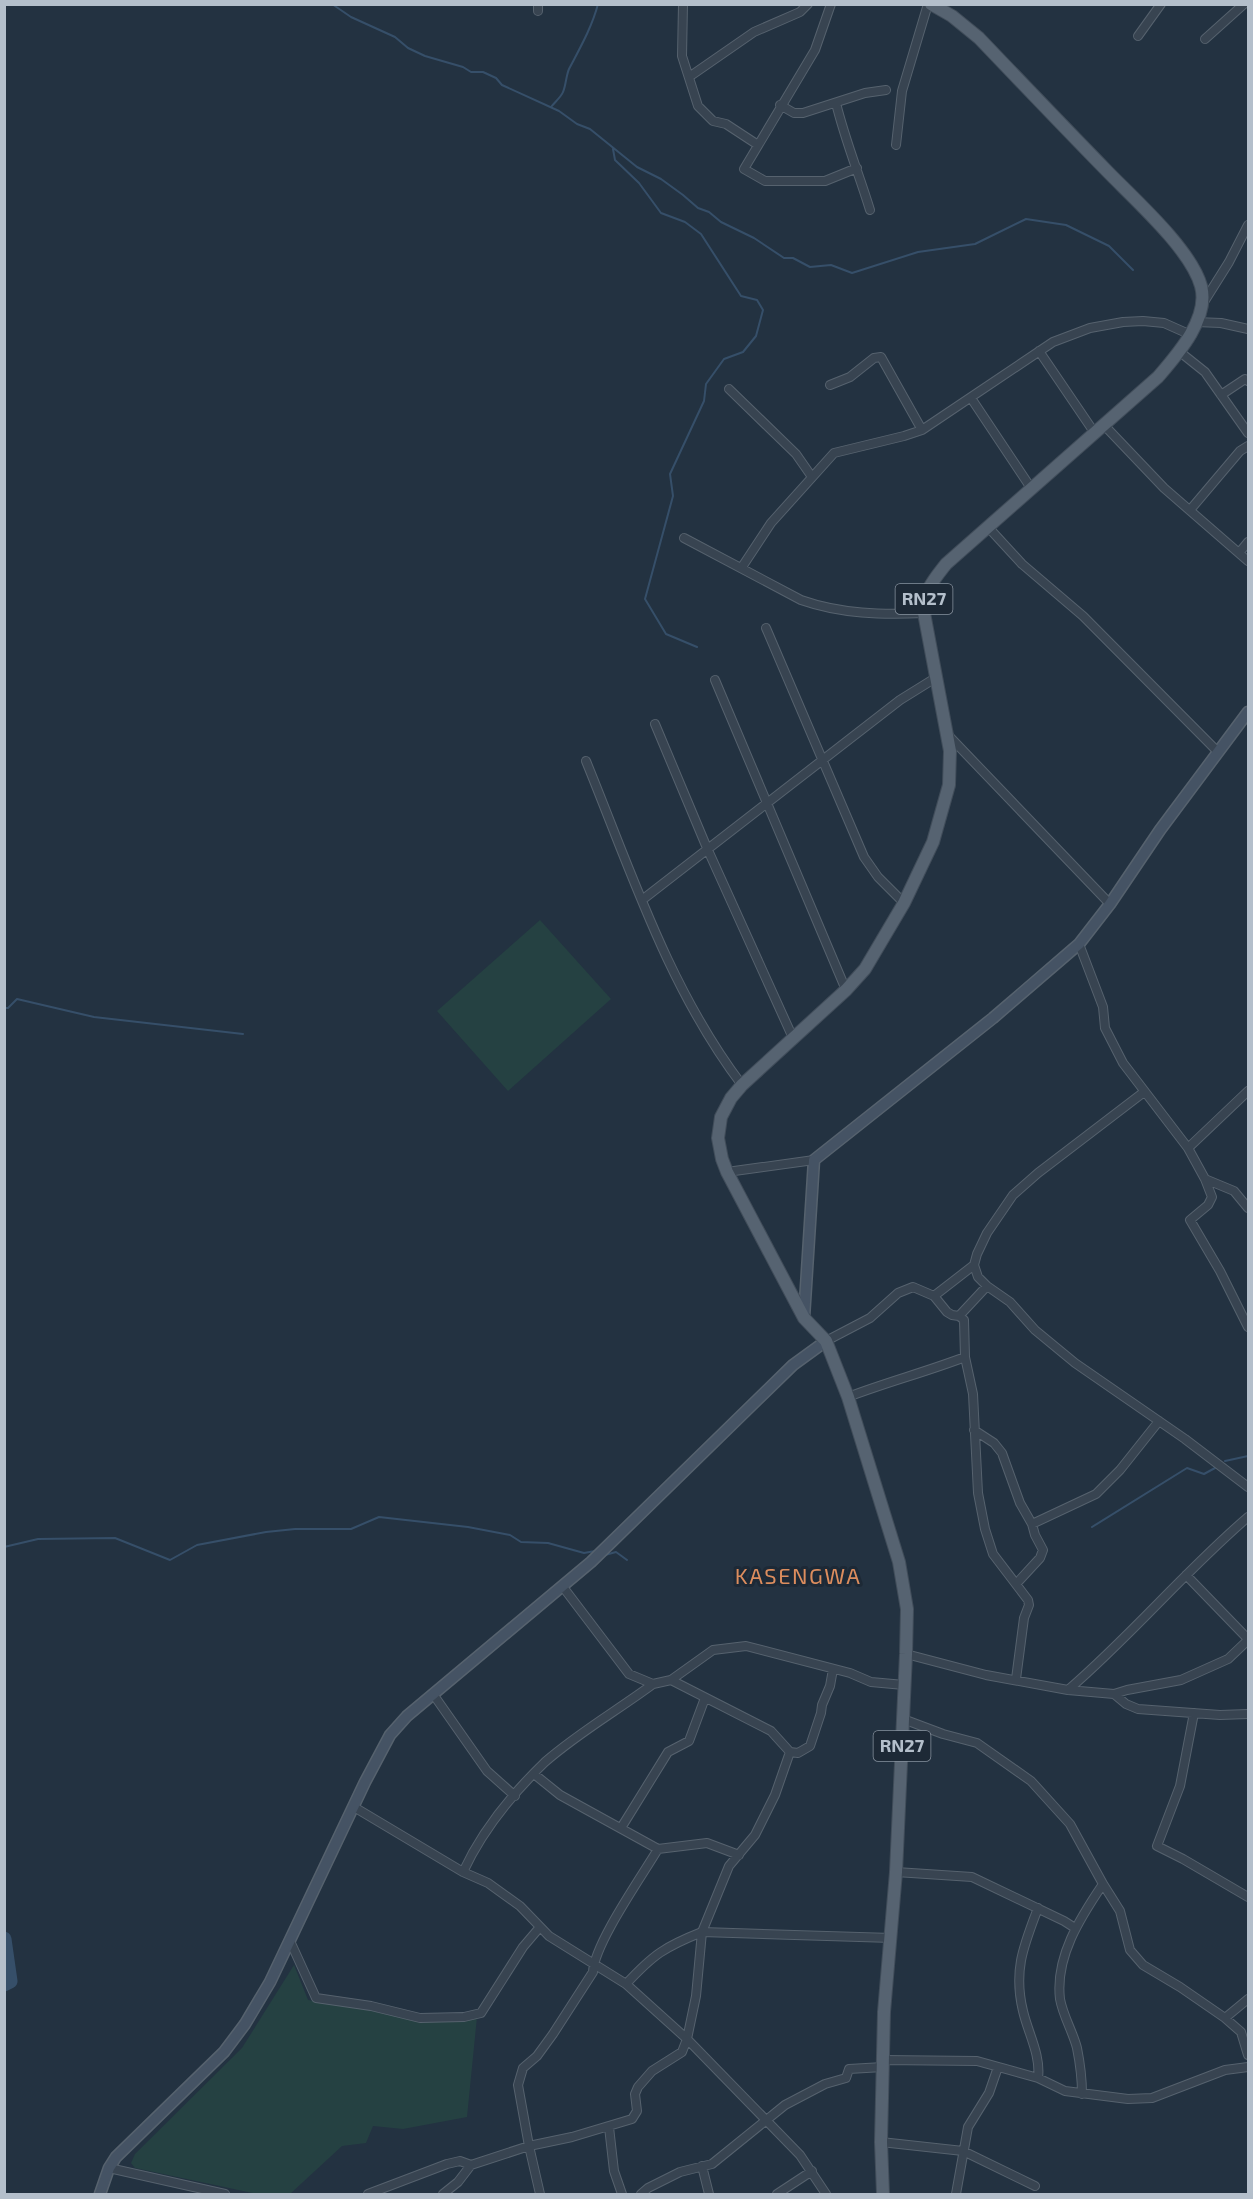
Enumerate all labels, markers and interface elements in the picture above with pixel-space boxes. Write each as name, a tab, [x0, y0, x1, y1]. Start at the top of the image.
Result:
road number: RN27	[896, 584, 952, 614]
district label: KASENGWA	[735, 1562, 861, 1588]
road number: RN27	[874, 1731, 930, 1761]

